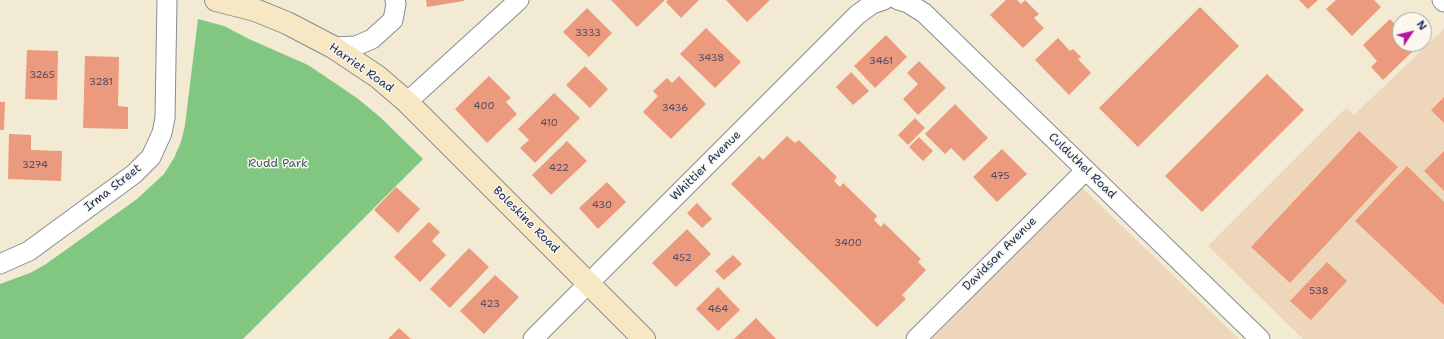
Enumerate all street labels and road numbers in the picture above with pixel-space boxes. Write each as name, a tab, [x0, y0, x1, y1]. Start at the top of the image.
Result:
street label: Harriet Road	[326, 40, 396, 96]
street label: Whittier Avenue	[668, 128, 744, 204]
street label: Culduthel Road	[1045, 130, 1119, 202]
street label: Irma Street	[82, 161, 144, 215]
street label: Boleskine Road	[490, 184, 562, 256]
street label: Davidson Avenue	[960, 214, 1040, 294]

